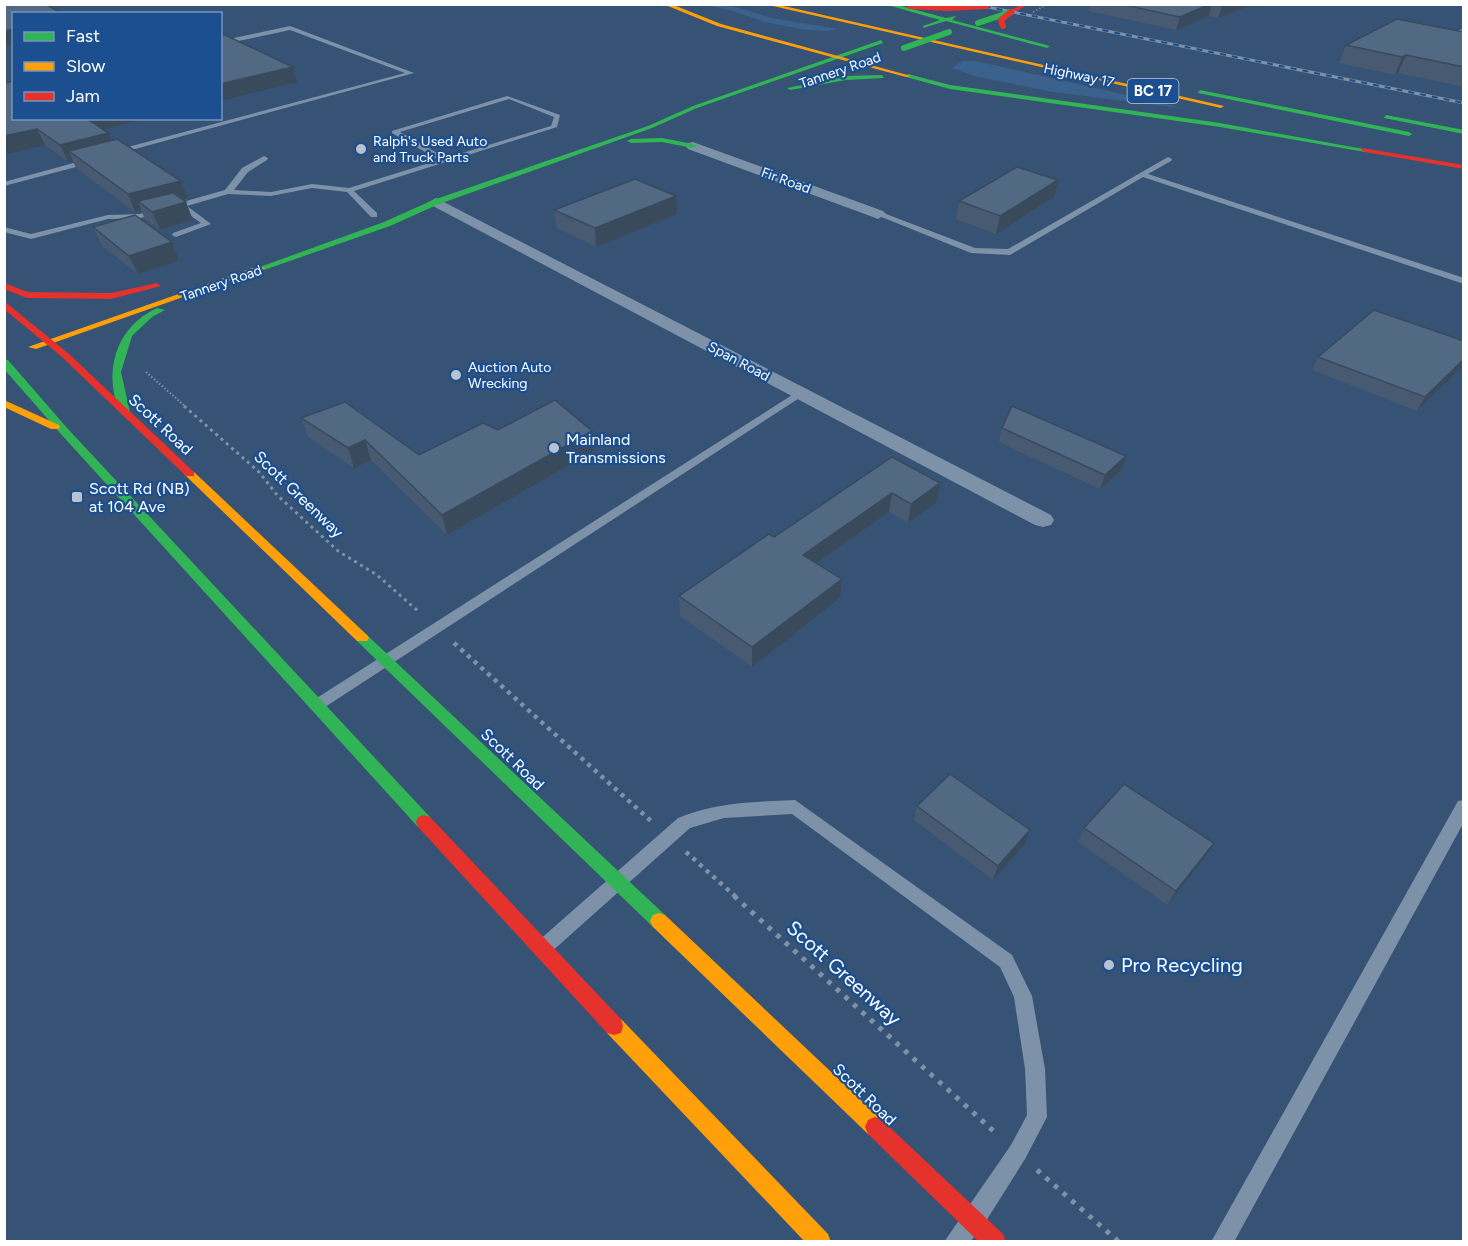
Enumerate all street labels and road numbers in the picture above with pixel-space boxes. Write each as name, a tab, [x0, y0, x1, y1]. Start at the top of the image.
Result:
street label: Tannery Road	[797, 49, 883, 92]
street label: Highway 17	[1042, 60, 1116, 91]
road number: BC 17	[1128, 79, 1178, 103]
street label: Fir Road	[759, 164, 813, 197]
street label: Tannery Road	[178, 262, 264, 305]
street label: Span Road	[705, 338, 773, 385]
street label: Scott Road	[125, 390, 197, 459]
street label: Scott Greenway	[250, 447, 348, 542]
street label: Scott Road	[477, 725, 548, 794]
street label: Scott Greenway	[782, 915, 906, 1031]
street label: Scott Road	[829, 1060, 900, 1129]

